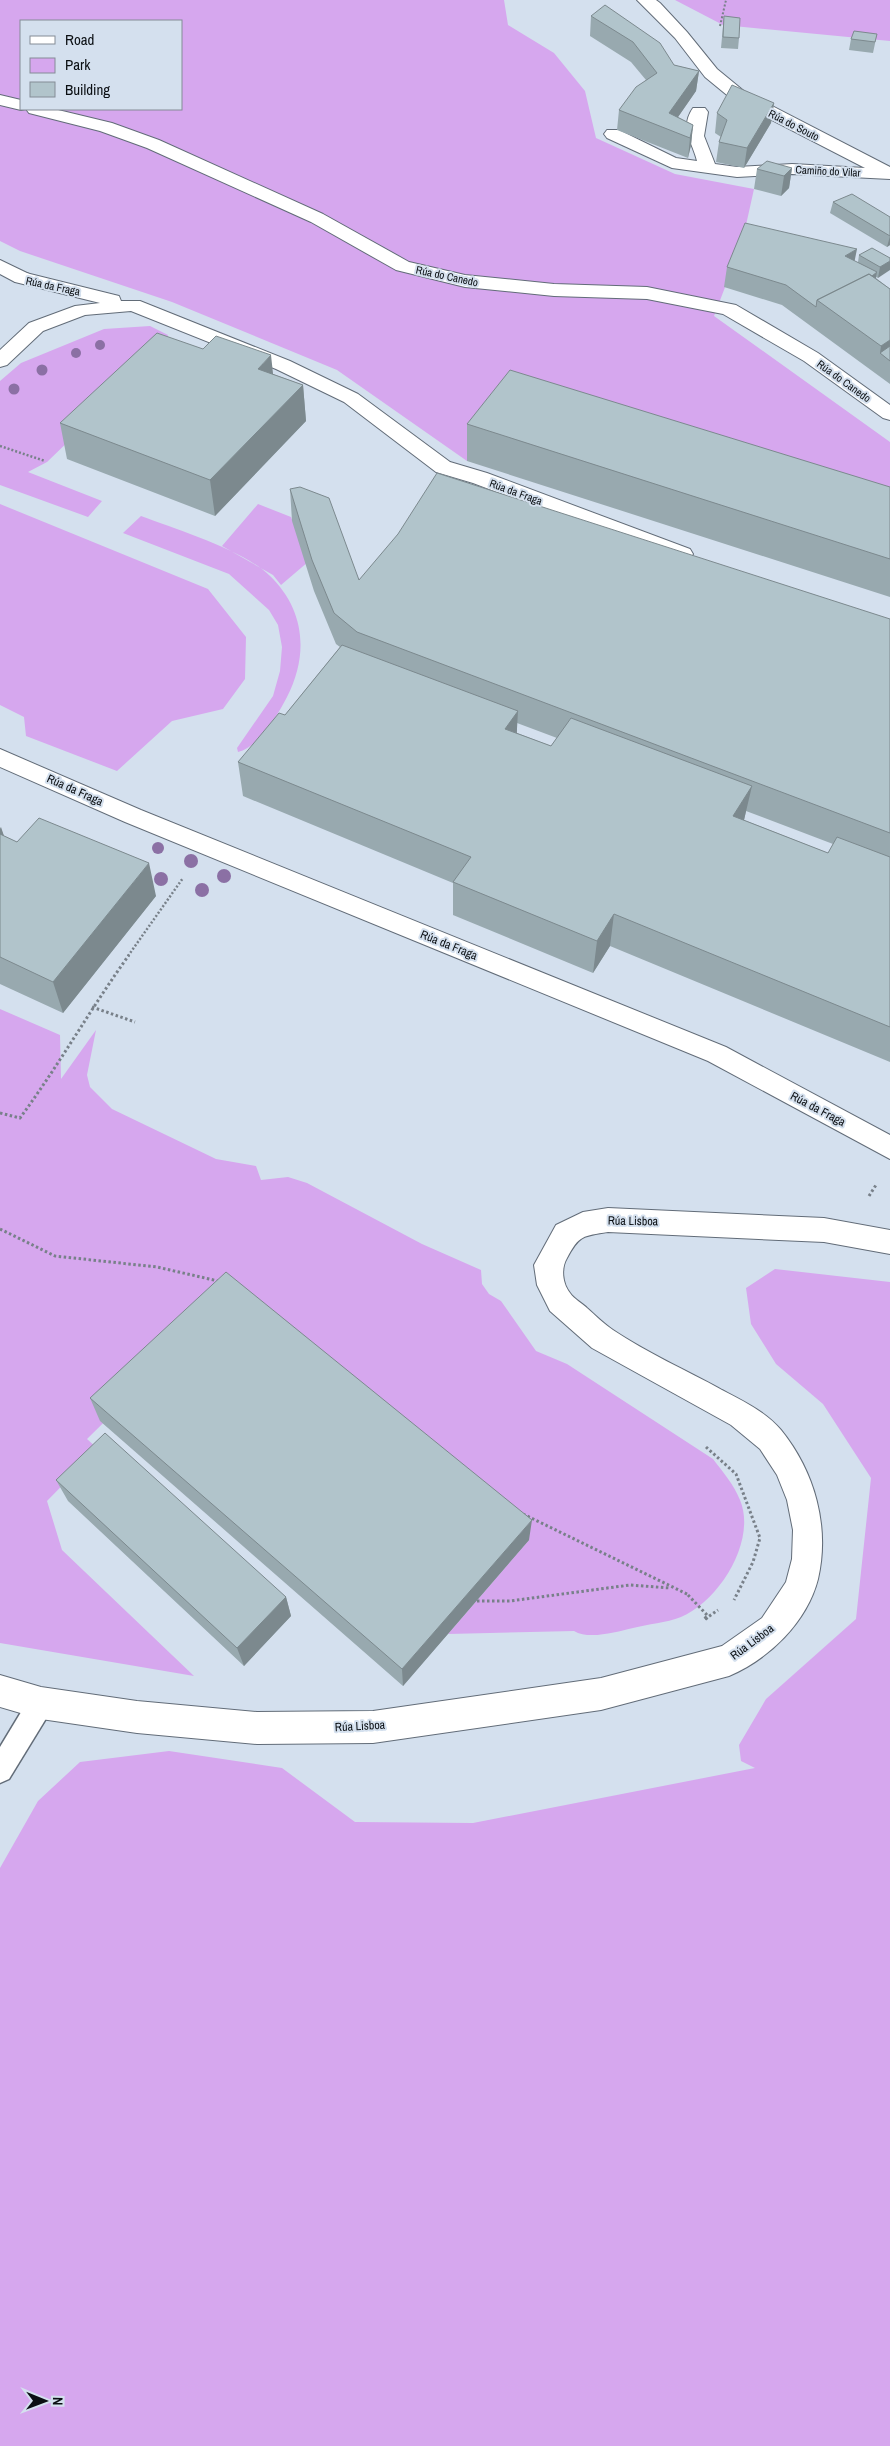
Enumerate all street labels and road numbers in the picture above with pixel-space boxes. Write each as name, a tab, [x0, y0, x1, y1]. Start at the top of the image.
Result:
street label: Rúa do Souto	[766, 106, 822, 144]
street label: Camiño do Vilar	[795, 162, 861, 180]
street label: Rúa do Canedo	[415, 263, 479, 289]
street label: Rúa da Fraga	[25, 273, 81, 299]
street label: Rúa do Canedo	[814, 357, 874, 405]
street label: Rúa da Fraga	[488, 476, 544, 508]
street label: Rúa da Fraga	[44, 770, 106, 810]
street label: Rúa da Fraga	[418, 926, 480, 964]
street label: Rúa da Fraga	[788, 1088, 849, 1130]
street label: Rúa Lisboa	[608, 1213, 659, 1229]
street label: Rúa Lisboa	[727, 1620, 777, 1664]
street label: Rúa Lisboa	[334, 1717, 386, 1735]

